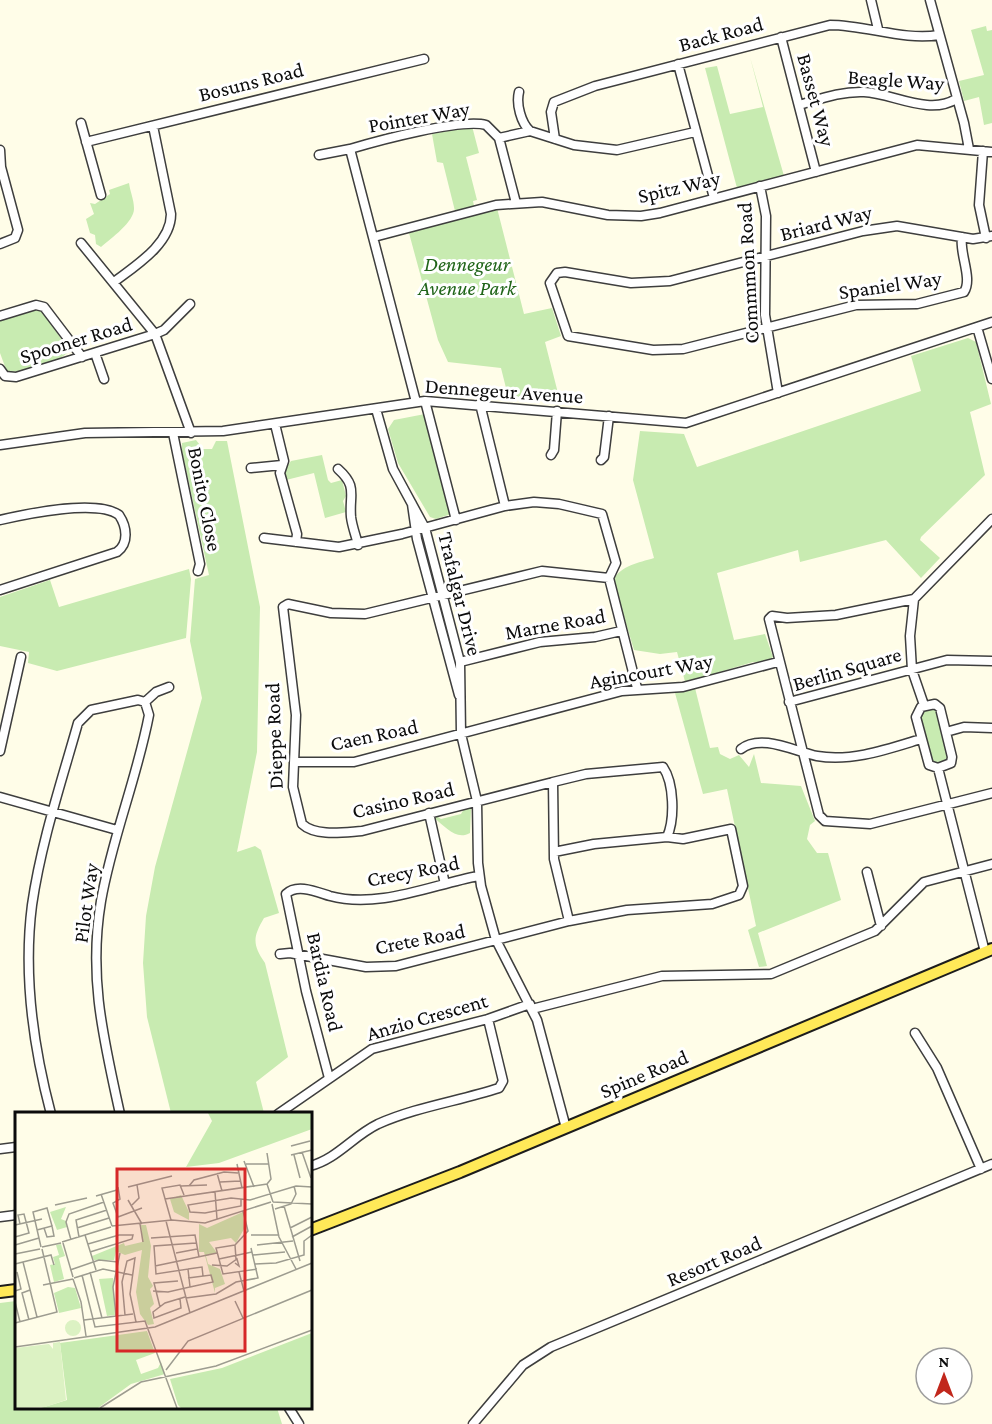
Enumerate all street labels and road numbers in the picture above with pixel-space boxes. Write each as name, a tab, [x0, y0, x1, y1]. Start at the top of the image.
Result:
street label: Back Road	[676, 11, 766, 57]
street label: Basset Way	[792, 51, 840, 150]
street label: Bosuns Road	[196, 57, 306, 107]
street label: Beagle Way	[847, 65, 945, 95]
street label: Pointer Way	[366, 96, 472, 138]
street label: Spitz Way	[636, 166, 723, 208]
street label: Briard Way	[778, 200, 875, 246]
street label: Commmon Road	[732, 202, 764, 344]
street label: Spaniel Way	[837, 266, 943, 304]
street label: Spooner Road	[17, 312, 135, 368]
street label: Dennegeur Avenue	[424, 373, 584, 409]
street label: Bonito Close	[183, 445, 227, 553]
street label: Trafalgar Drive	[433, 530, 487, 658]
street label: Marne Road	[503, 603, 607, 645]
street label: Berlin Square	[790, 642, 904, 696]
street label: Agincourt Way	[587, 648, 715, 694]
street label: Dieppe Road	[260, 682, 288, 790]
street label: Caen Road	[328, 714, 420, 756]
street label: Casino Road	[350, 777, 456, 823]
street label: Crecy Road	[365, 850, 461, 892]
street label: Pilot Way	[69, 861, 104, 945]
street label: Crete Road	[373, 919, 467, 959]
street label: Bardia Road	[302, 930, 348, 1034]
street label: Anzio Crescent	[364, 988, 491, 1046]
street label: Spine Road	[596, 1045, 692, 1103]
street label: Resort Road	[663, 1230, 765, 1292]

